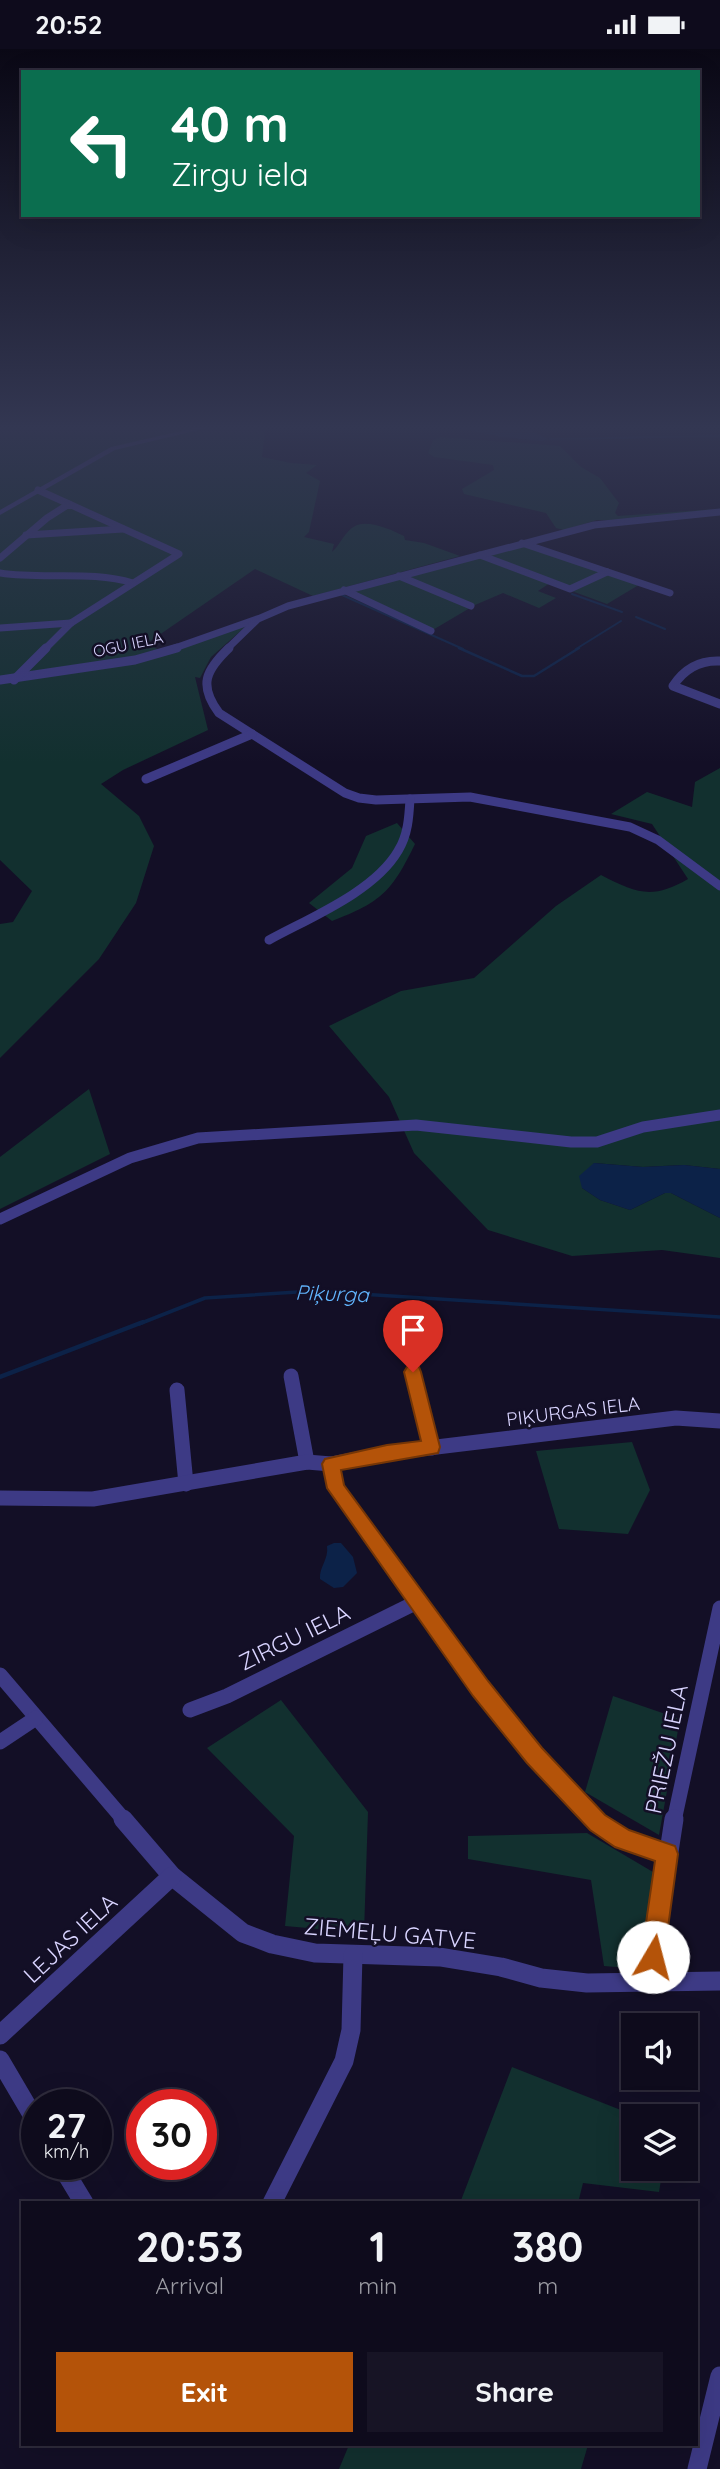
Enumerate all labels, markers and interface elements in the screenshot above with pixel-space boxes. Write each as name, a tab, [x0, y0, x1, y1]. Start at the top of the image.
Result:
text: 20:52	[35, 8, 103, 41]
text: 40 m	[171, 93, 289, 154]
icon: left	[56, 98, 147, 189]
text: Zirgu iela	[171, 154, 309, 194]
street label: OGU IELA	[91, 627, 165, 661]
water label: Piķurga	[295, 1279, 371, 1307]
pin	[383, 1300, 443, 1372]
icon: arrive	[394, 1311, 432, 1349]
street label: PIĶURGAS IELA	[505, 1391, 641, 1431]
street label: ZIRGU IELA	[234, 1598, 355, 1676]
street label: PRIEŽU IELA	[638, 1682, 694, 1816]
street label: LEJAS IELA	[17, 1887, 123, 1989]
street label: ZIEMEĻU GATVE	[303, 1911, 477, 1955]
position arrow	[616, 1920, 690, 1994]
map controls	[621, 2013, 698, 2181]
button: sound	[621, 2013, 698, 2090]
speed limit sign: 30	[126, 2089, 217, 2180]
text: 27	[47, 2103, 86, 2147]
button: layers	[621, 2104, 698, 2181]
text: km/h	[44, 2140, 89, 2163]
text: 20:53	[136, 2220, 244, 2273]
text: 1	[370, 2220, 386, 2273]
text: 380	[512, 2220, 583, 2273]
text: Arrival	[155, 2271, 224, 2300]
text: min	[358, 2271, 397, 2300]
text: m	[537, 2271, 558, 2300]
button: Exit	[56, 2352, 353, 2432]
button: Share	[367, 2352, 663, 2432]

